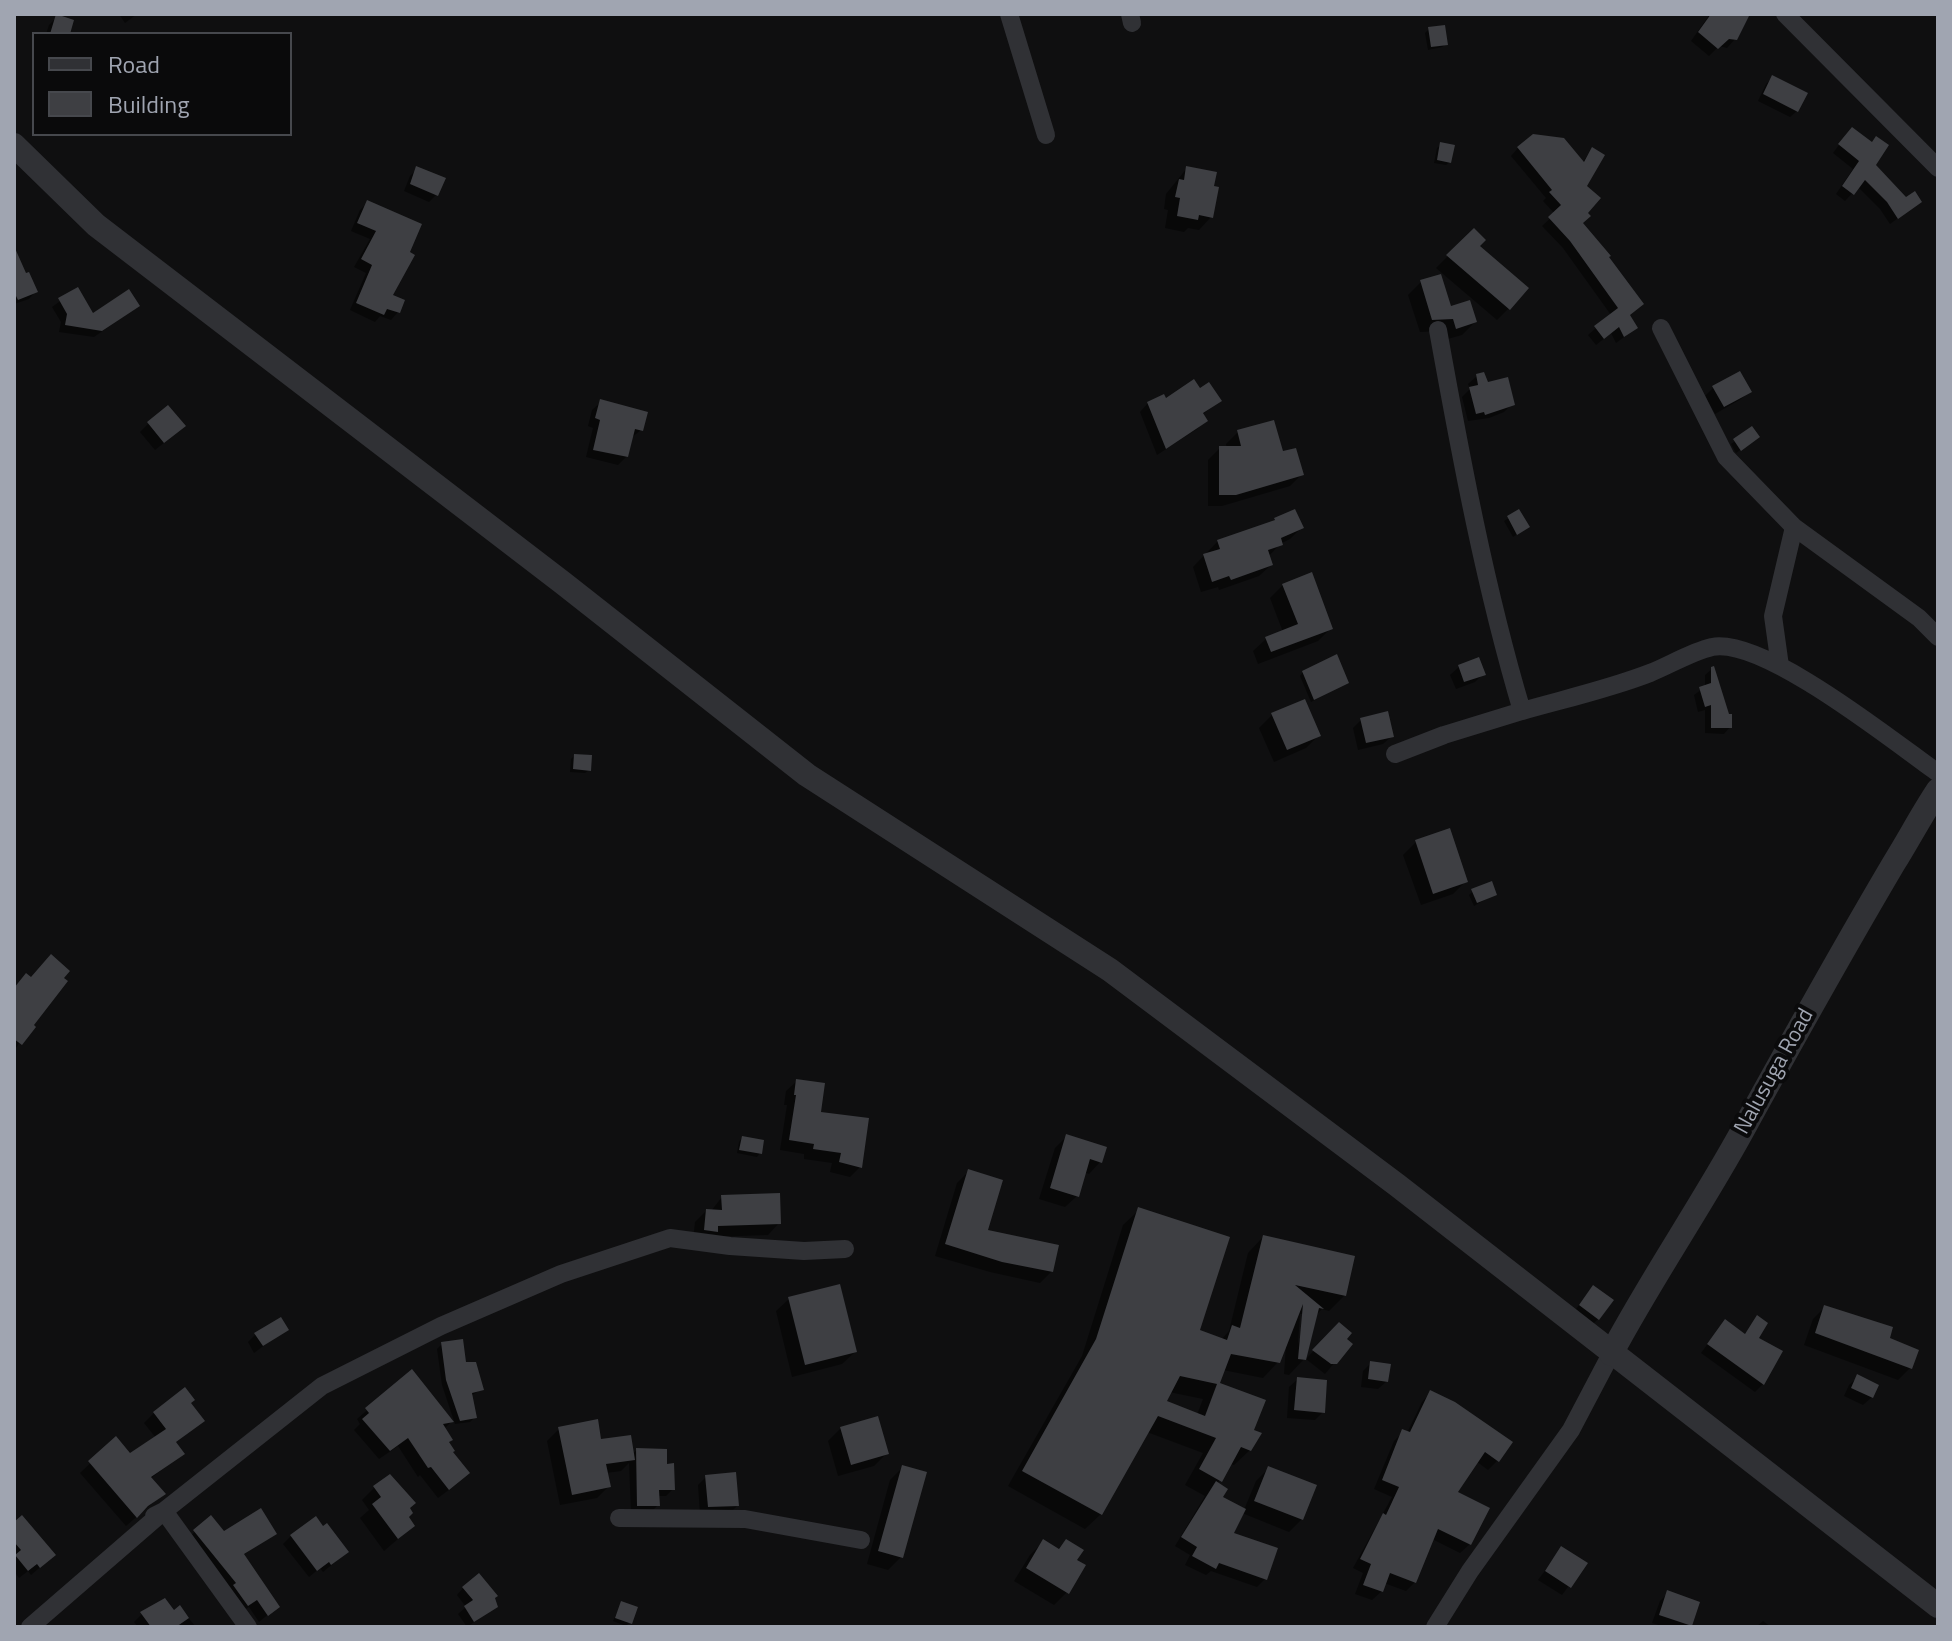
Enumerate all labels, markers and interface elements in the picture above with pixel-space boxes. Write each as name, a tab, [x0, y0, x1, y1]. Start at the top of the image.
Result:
legend	[32, 32, 292, 136]
text: Road	[108, 46, 160, 82]
text: Building	[108, 86, 190, 122]
street label: Nalusuga Road	[1730, 1005, 1820, 1139]

